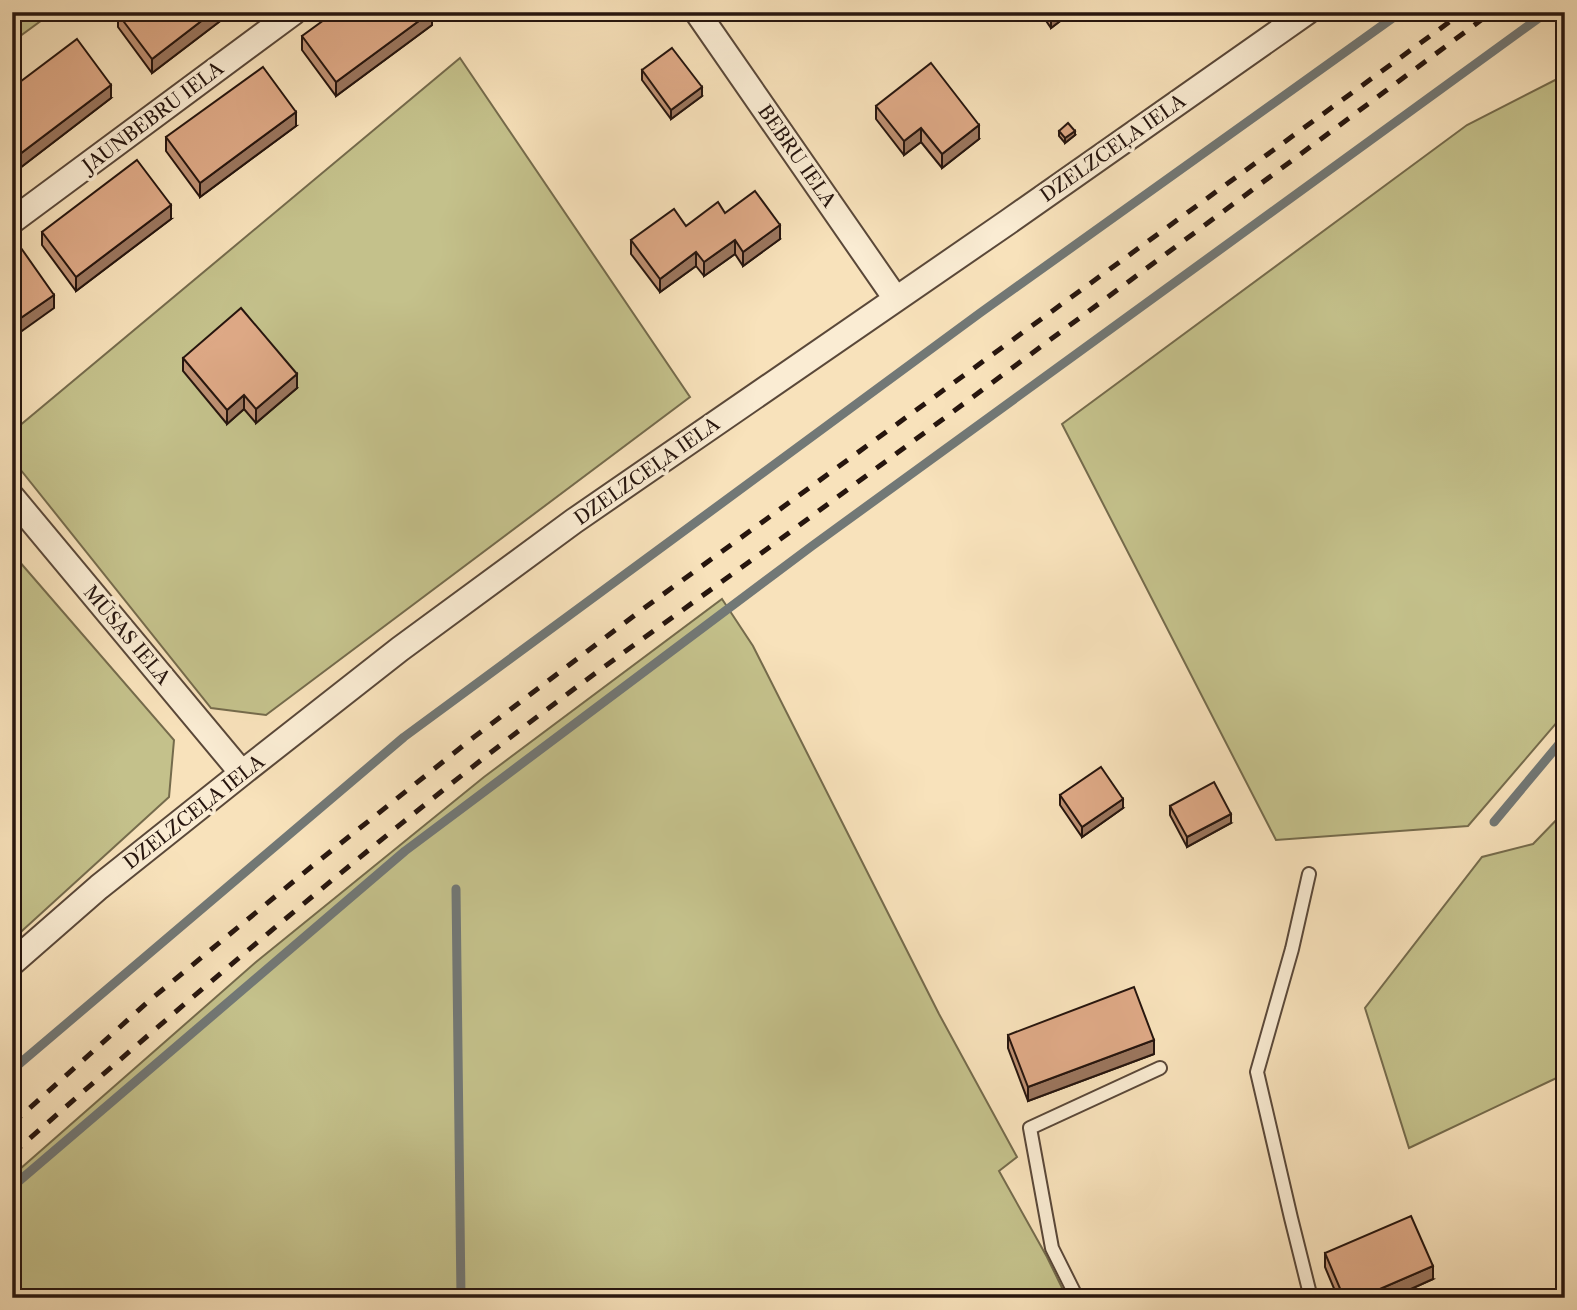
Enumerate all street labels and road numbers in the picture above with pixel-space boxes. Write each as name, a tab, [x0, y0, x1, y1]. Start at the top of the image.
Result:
street label: JAUNBEBRU IELA	[76, 56, 229, 179]
street label: DZELZCEĻA IELA	[1036, 89, 1191, 207]
street label: BEBRU IELA	[753, 100, 841, 212]
street label: DZELZCEĻA IELA	[570, 412, 725, 530]
street label: MŪSAS IELA	[79, 580, 176, 690]
street label: DZELZCEĻA IELA	[119, 749, 270, 874]

